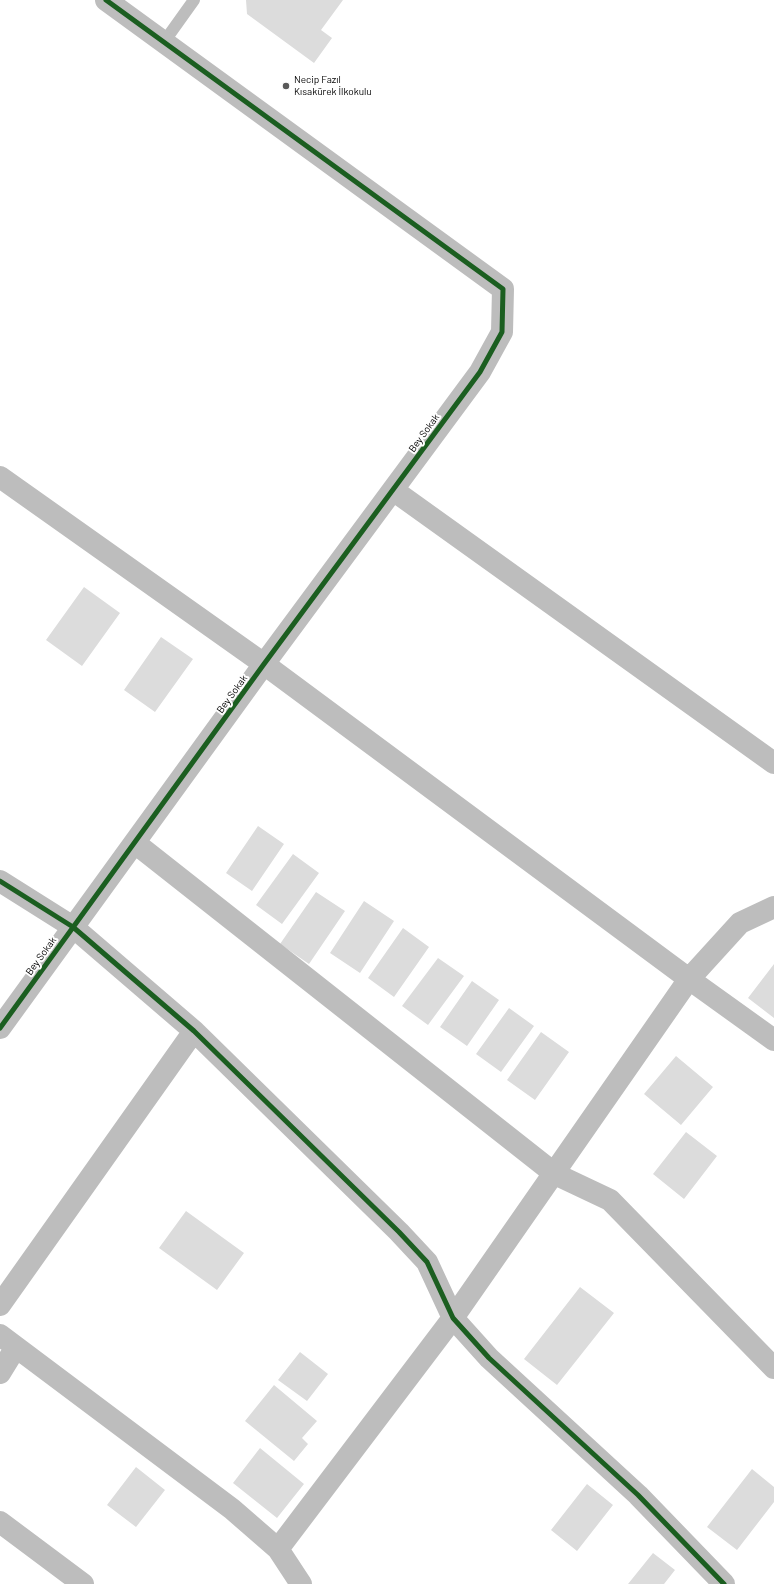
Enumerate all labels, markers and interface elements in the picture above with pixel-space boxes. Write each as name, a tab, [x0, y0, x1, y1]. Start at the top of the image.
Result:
place label: Necip Fazıl Kısakürek İlkokulu	[294, 74, 372, 98]
marker: Necip Fazıl Kısakürek İlkokulu	[281, 81, 291, 91]
street label: Bey Sokak	[406, 412, 442, 454]
street label: Bey Sokak	[214, 673, 250, 715]
street label: Bey Sokak	[23, 935, 59, 977]

